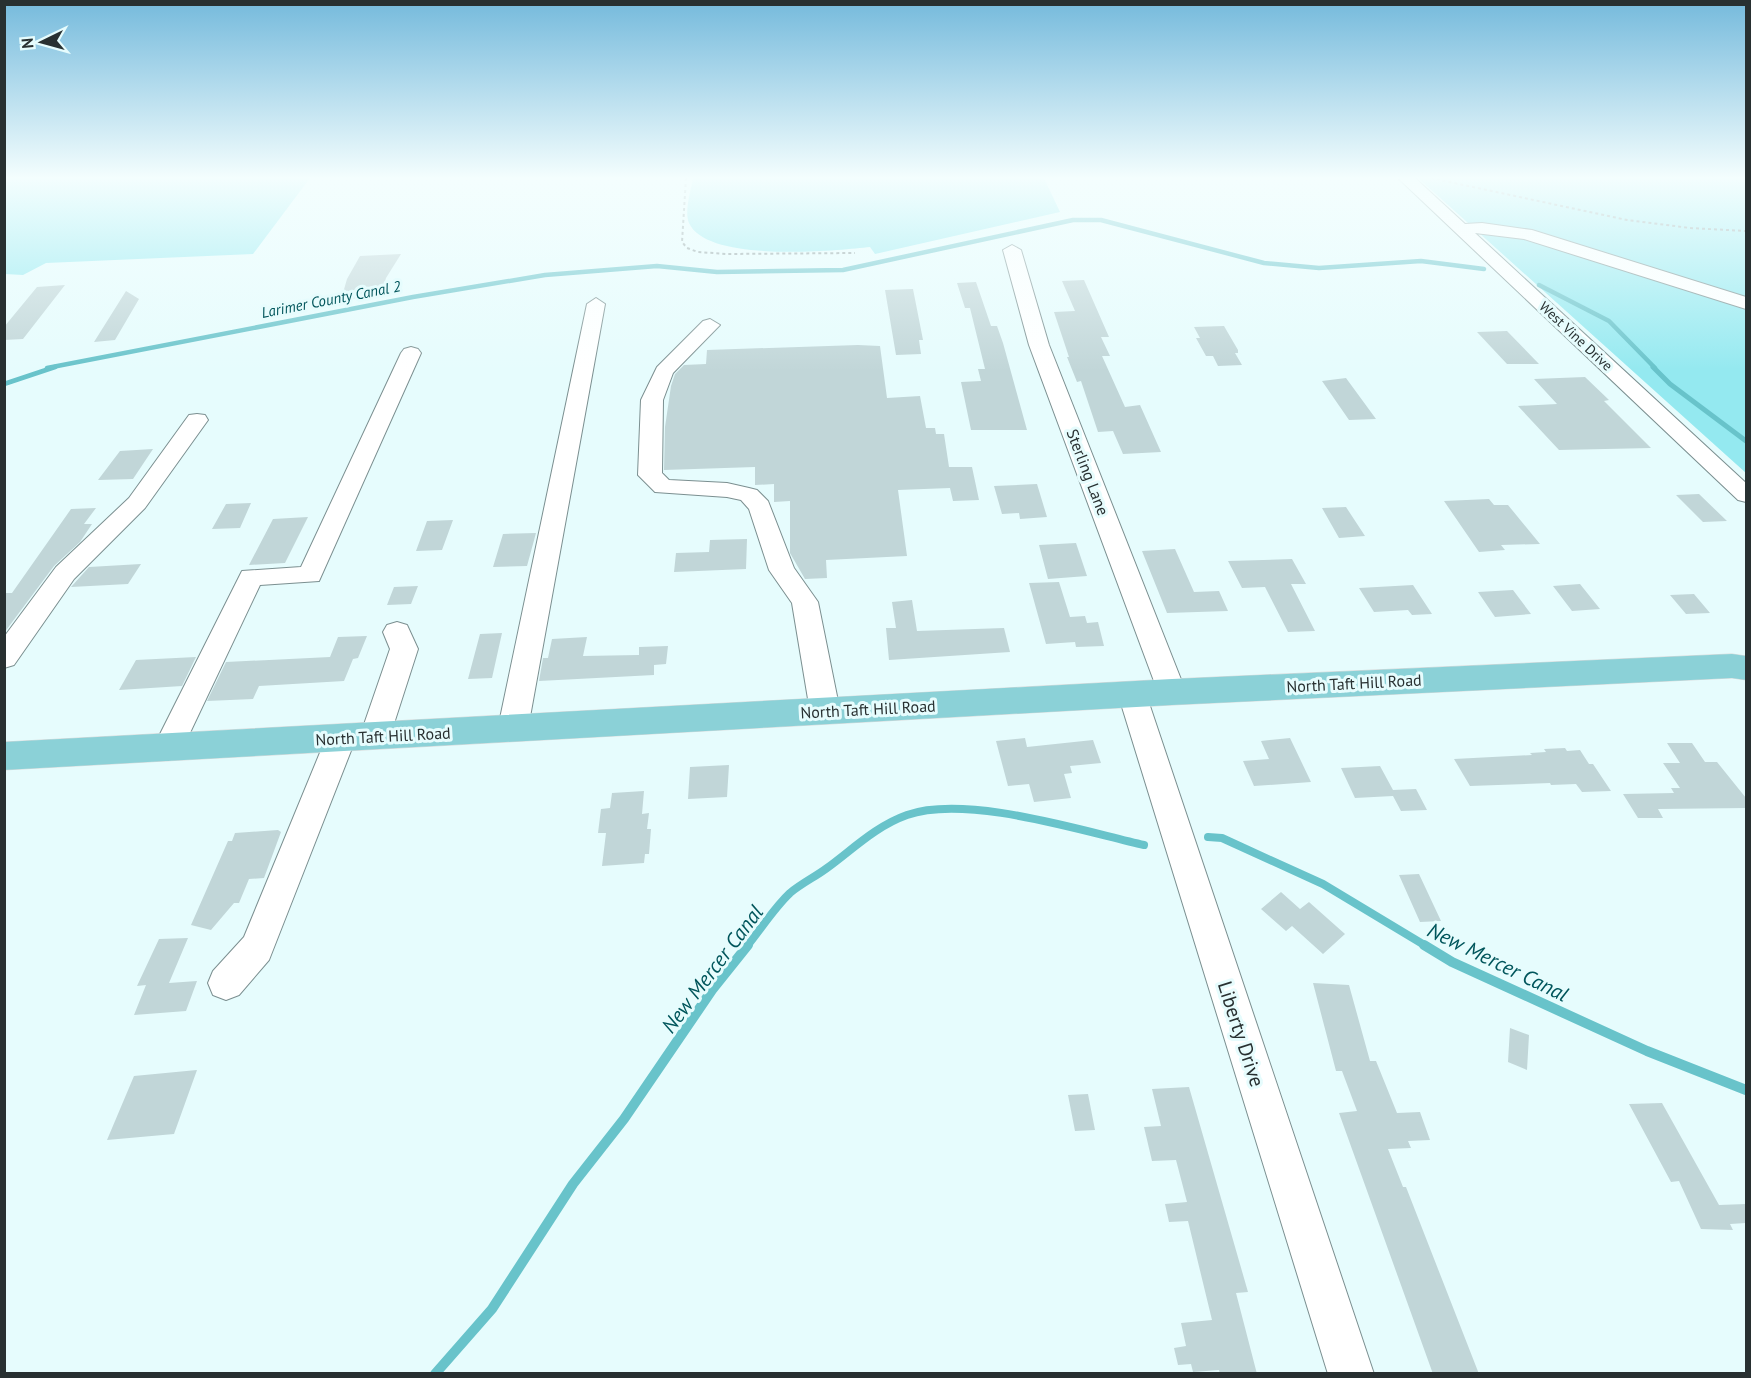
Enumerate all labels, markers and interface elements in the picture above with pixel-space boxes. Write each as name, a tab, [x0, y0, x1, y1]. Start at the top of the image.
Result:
north arrow	[12, 12, 72, 72]
text: N	[17, 37, 37, 49]
water label: Larimer County Canal 2	[260, 276, 402, 322]
street label: West Vine Drive	[1536, 297, 1616, 375]
street label: Sterling Lane	[1062, 426, 1114, 518]
street label: North Taft Hill Road	[1286, 669, 1422, 697]
street label: North Taft Hill Road	[800, 695, 936, 723]
street label: North Taft Hill Road	[315, 722, 451, 750]
water label: New Mercer Canal	[655, 899, 769, 1038]
water label: New Mercer Canal	[1423, 916, 1573, 1008]
street label: Liberty Drive	[1212, 978, 1270, 1090]

